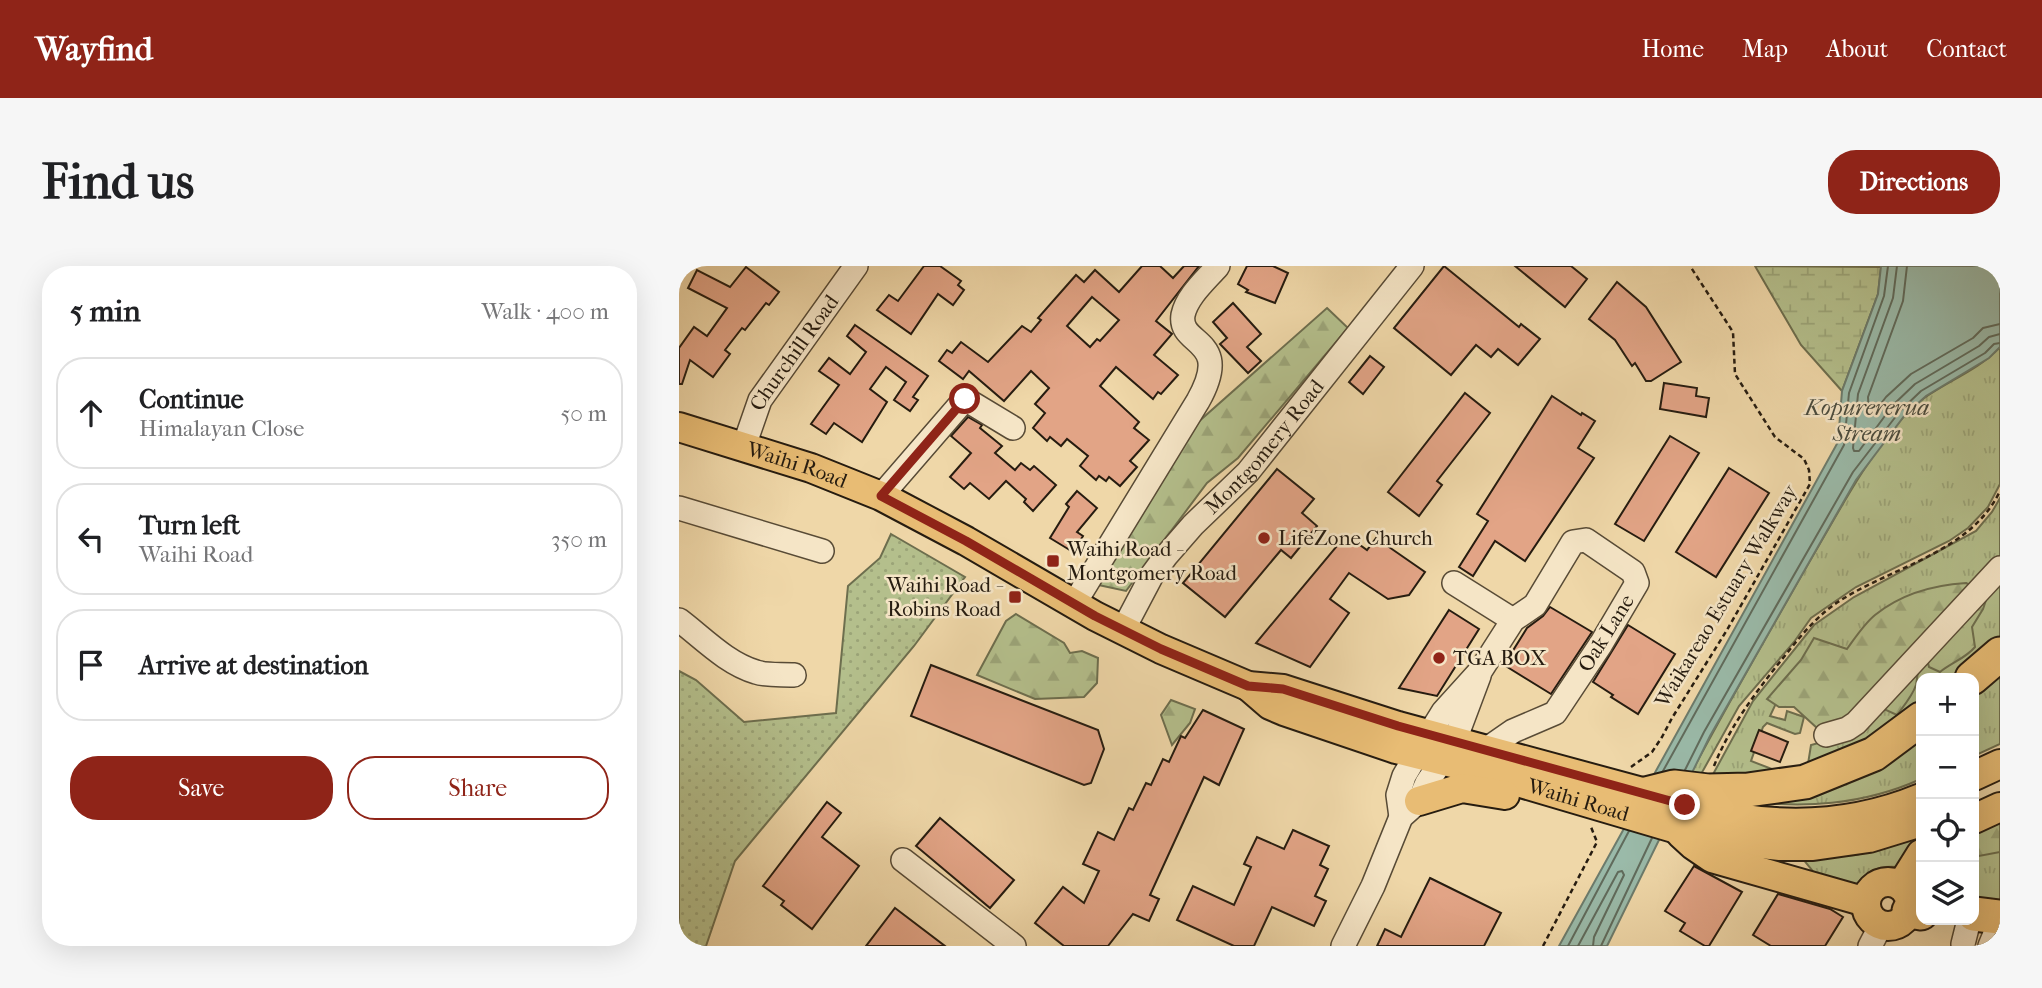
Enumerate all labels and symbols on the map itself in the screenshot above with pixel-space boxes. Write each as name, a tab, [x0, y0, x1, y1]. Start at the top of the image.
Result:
street label: Churchill Road	[745, 290, 844, 413]
street label: Montgomery Road	[1200, 374, 1329, 519]
route start	[949, 383, 980, 414]
water label: Kopurererua Stream	[1803, 394, 1929, 447]
street label: Waihi Road	[743, 437, 851, 493]
street label: Waikareao Estuary Walkway	[1649, 480, 1802, 712]
place label: LifeZone Church	[1278, 526, 1433, 550]
marker: LifeZone Church	[1256, 530, 1272, 546]
place label: Waihi Road - Montgomery Road	[1066, 537, 1237, 585]
marker: Waihi Road - Montgomery Road	[1045, 553, 1061, 569]
place label: Waihi Road - Robins Road	[886, 573, 1004, 621]
marker: Waihi Road - Robins Road	[1007, 589, 1023, 605]
street label: Oak Lane	[1573, 590, 1639, 676]
place label: TGA BOX	[1453, 646, 1547, 670]
marker: TGA BOX	[1431, 650, 1447, 666]
street label: Waihi Road	[1524, 773, 1632, 826]
route end	[1669, 789, 1700, 820]

